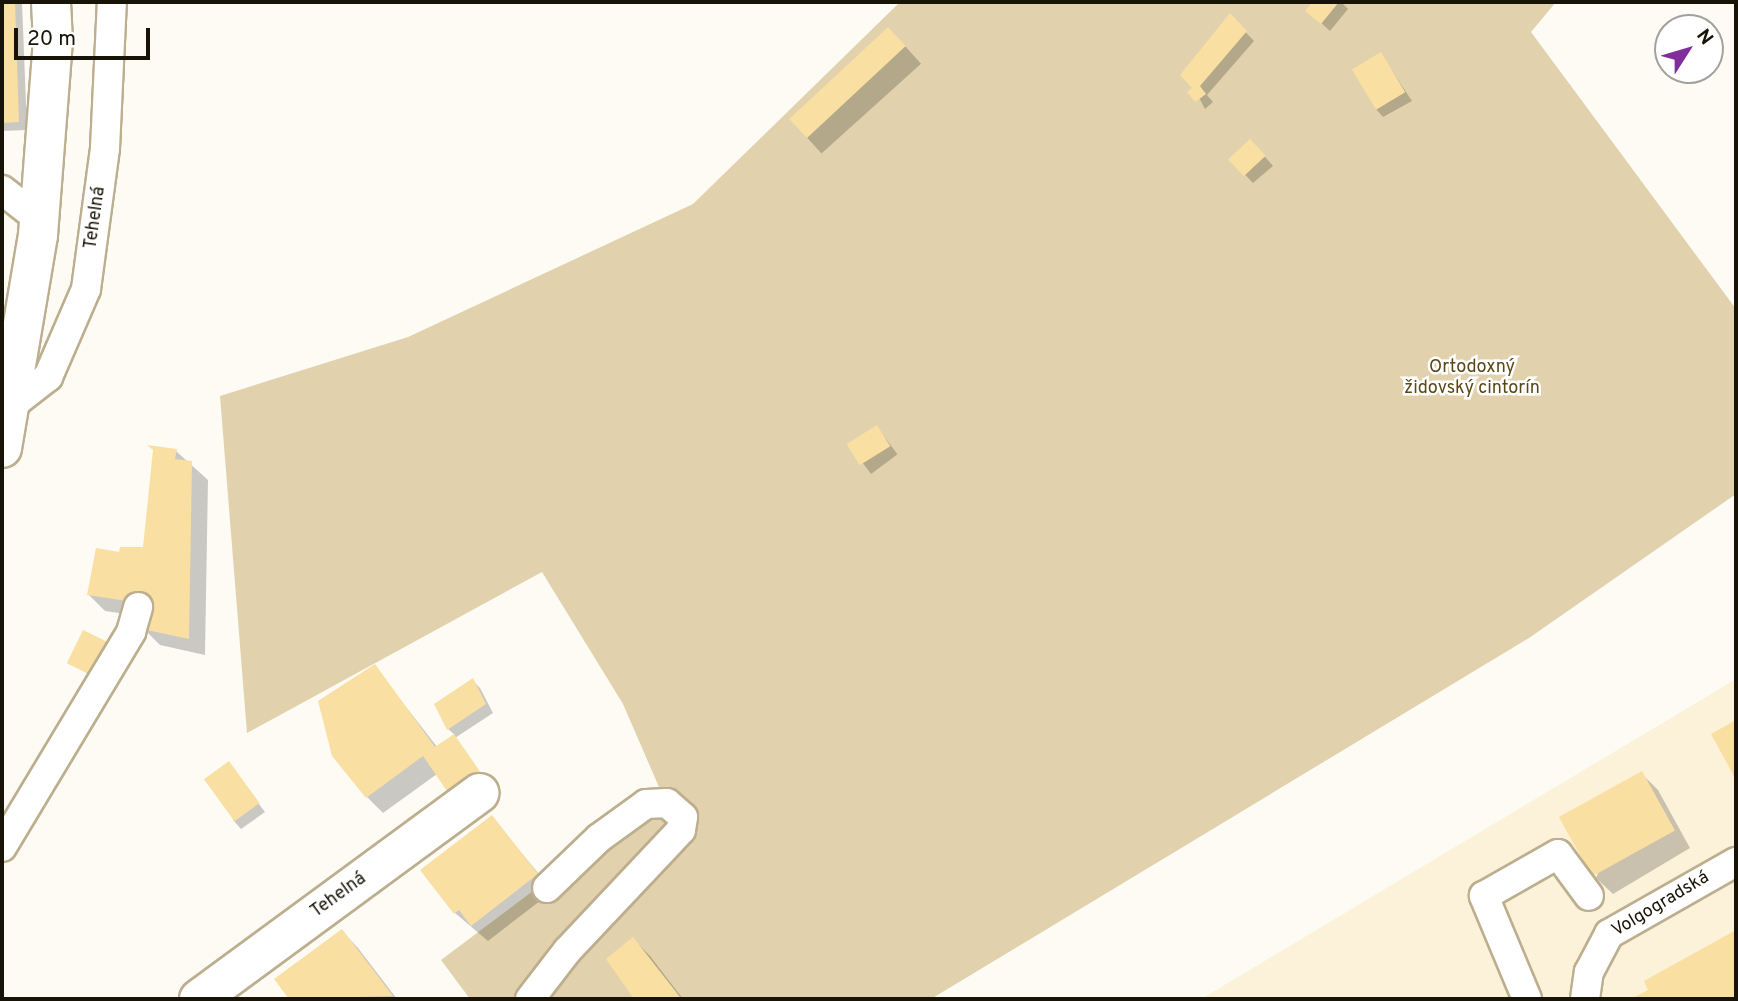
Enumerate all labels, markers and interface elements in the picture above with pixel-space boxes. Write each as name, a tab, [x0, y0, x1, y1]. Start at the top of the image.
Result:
scale bar	[18, 14, 154, 58]
north arrow	[1654, 14, 1724, 84]
text: N	[1690, 25, 1718, 50]
text: 20 m	[27, 26, 76, 53]
street label: Tehelná	[81, 185, 111, 251]
park label: Ortodoxný židovský cintorín	[1404, 358, 1540, 400]
street label: Volgogradská	[1609, 868, 1713, 942]
street label: Tehelná	[307, 869, 371, 923]

